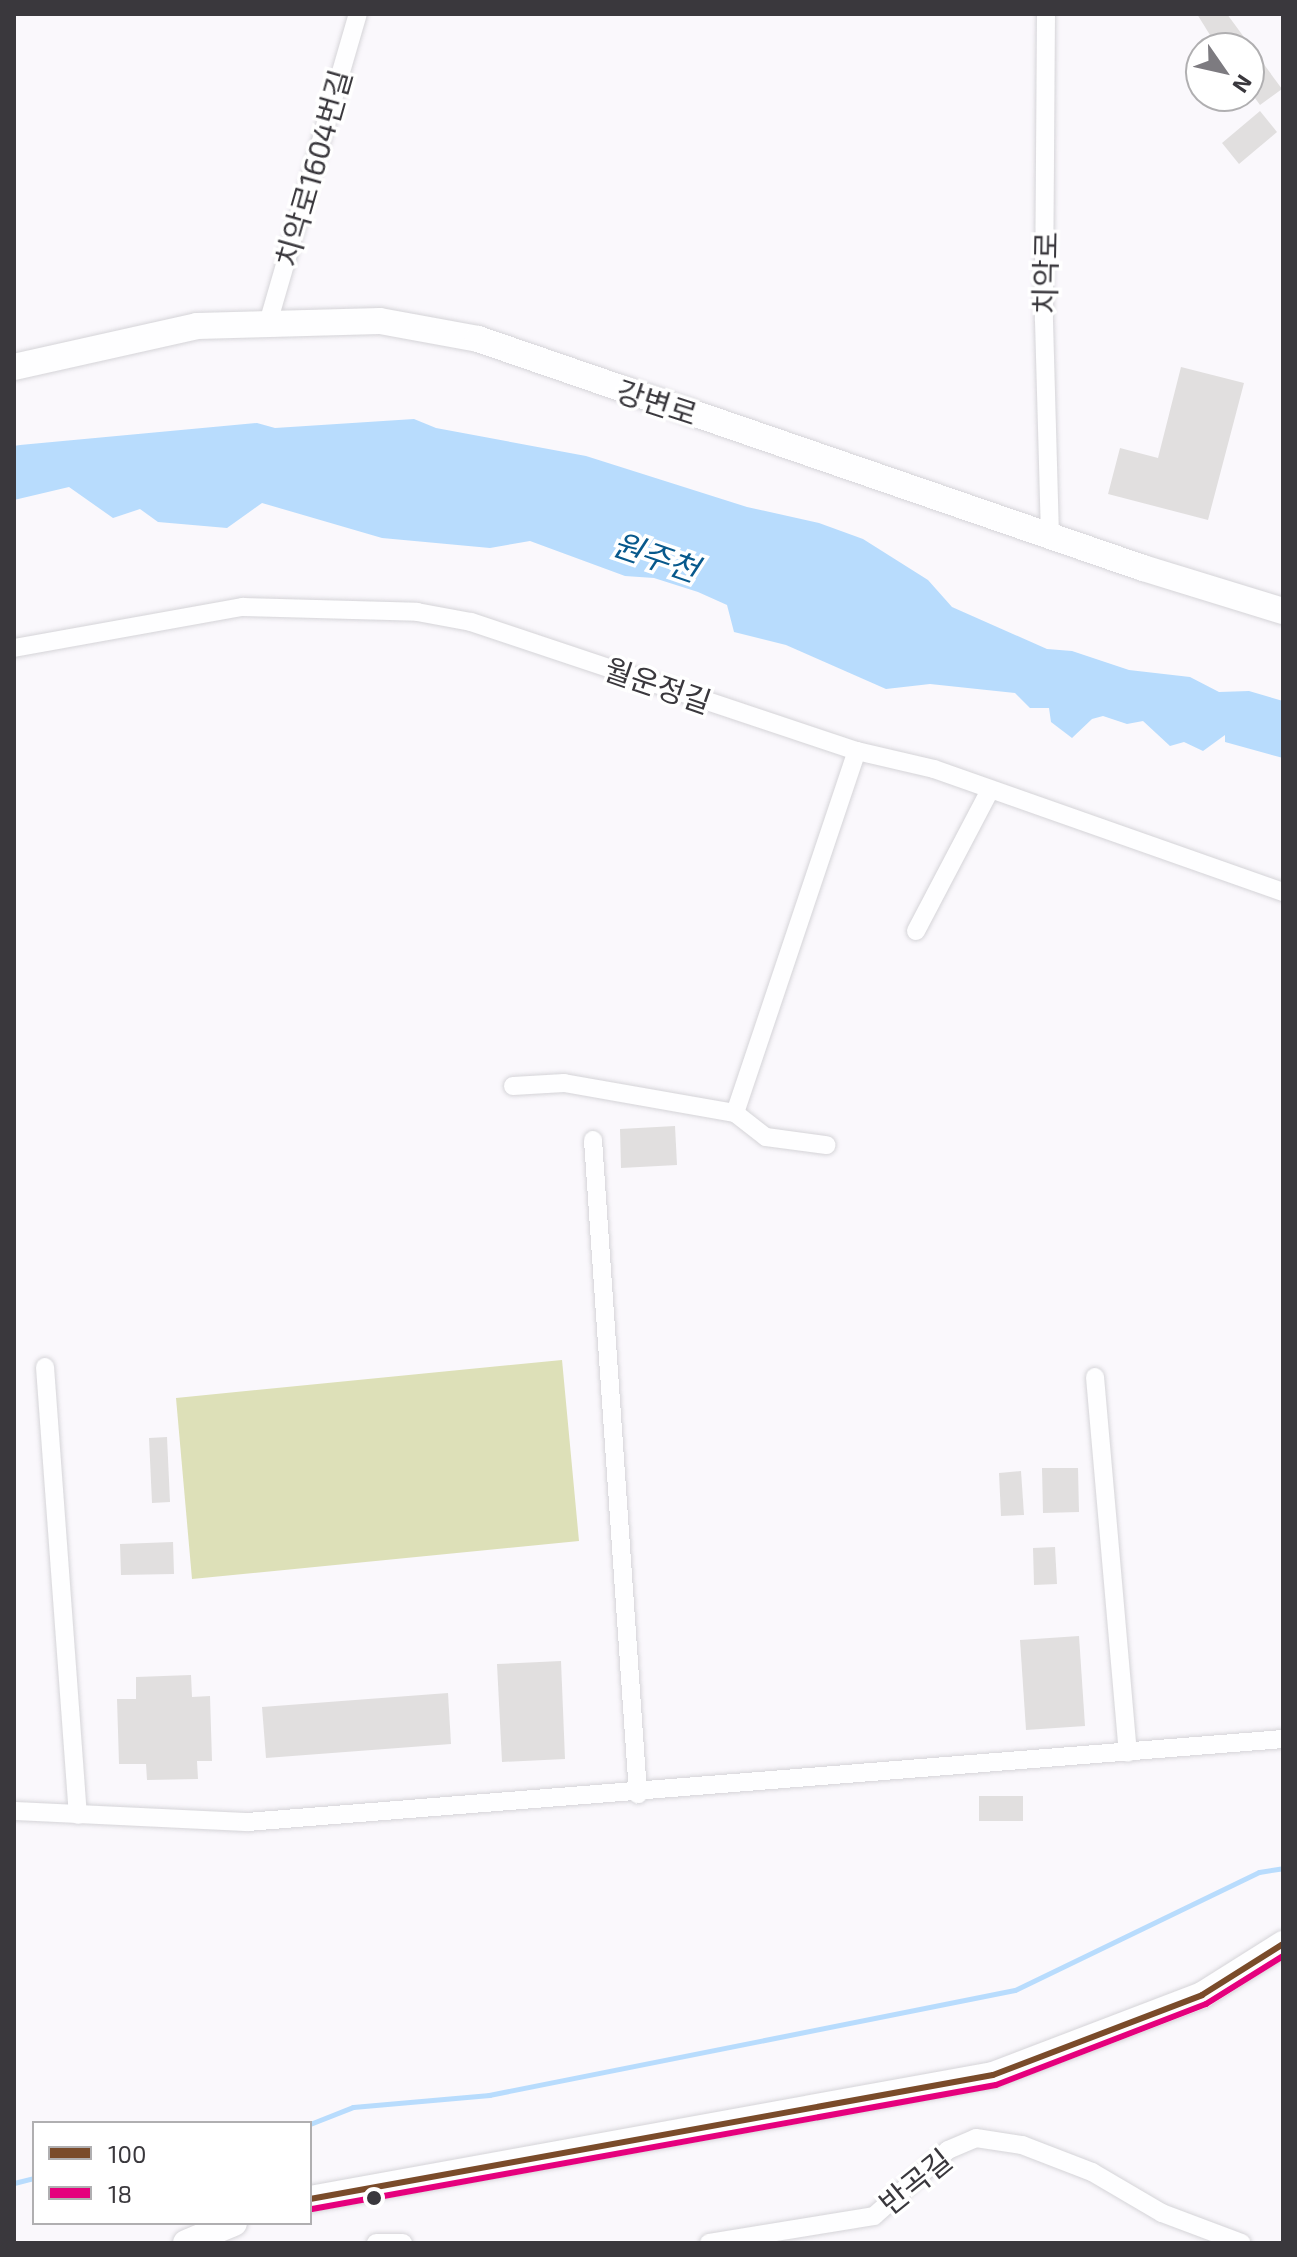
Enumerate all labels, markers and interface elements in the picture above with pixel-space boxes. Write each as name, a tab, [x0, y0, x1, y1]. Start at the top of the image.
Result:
north arrow	[1185, 32, 1265, 112]
street label: 치악로1604번길	[268, 65, 358, 271]
text: N	[1228, 70, 1258, 98]
street label: 치악로	[1026, 231, 1064, 315]
street label: 강변로	[612, 372, 702, 432]
water label: 원주천	[608, 523, 704, 589]
street label: 월운정길	[600, 650, 716, 720]
legend	[32, 2121, 312, 2225]
text: 100	[108, 2139, 147, 2168]
street label: 반곡길	[871, 2141, 959, 2221]
text: 18	[108, 2179, 132, 2208]
unlabelled marker	[366, 2190, 382, 2206]

